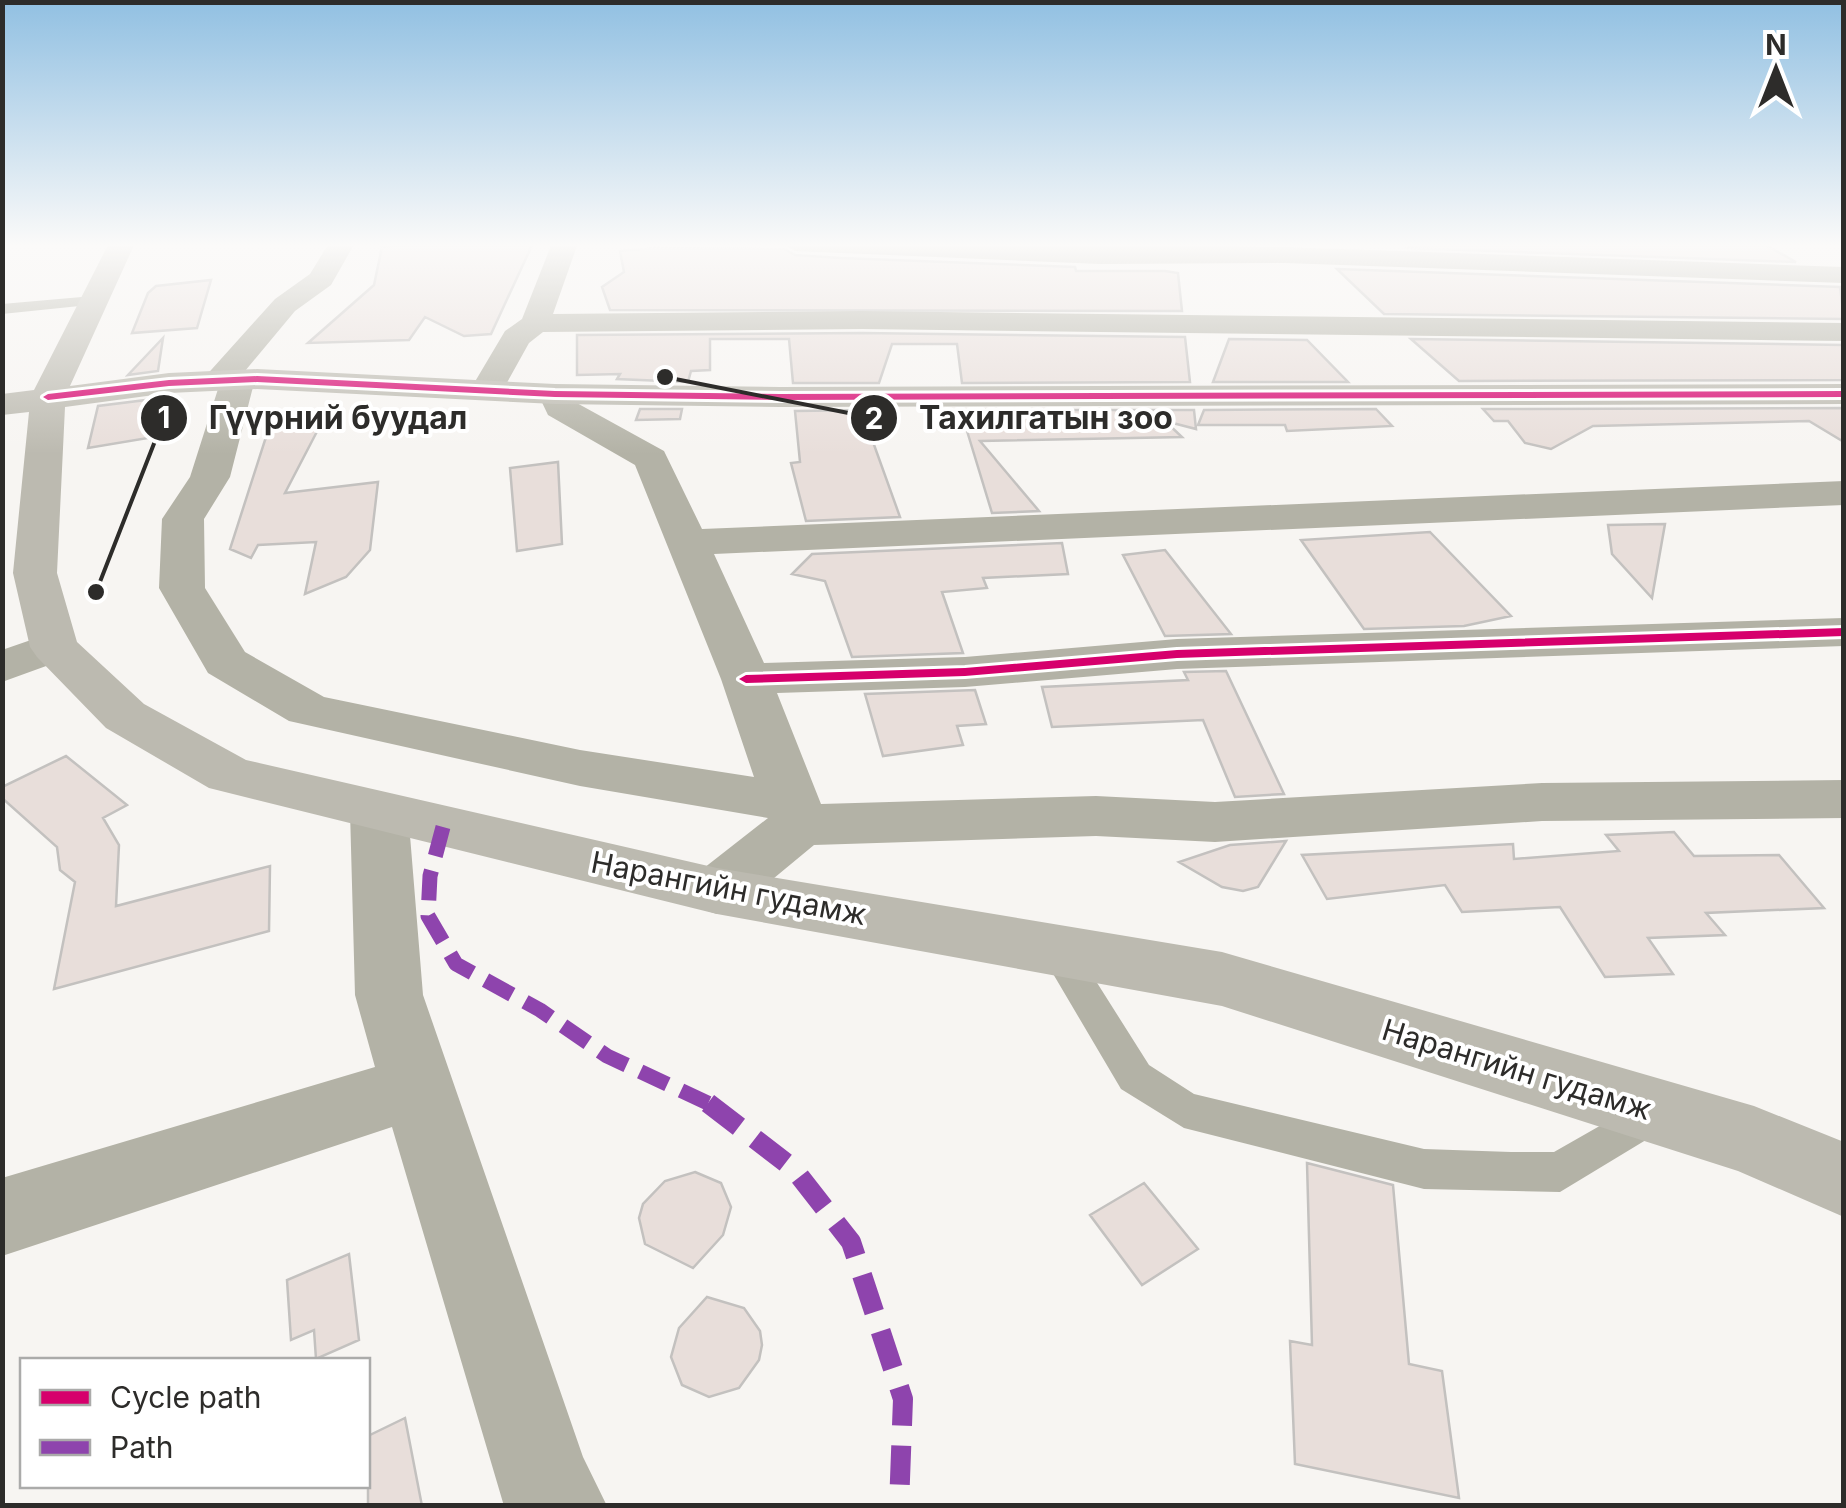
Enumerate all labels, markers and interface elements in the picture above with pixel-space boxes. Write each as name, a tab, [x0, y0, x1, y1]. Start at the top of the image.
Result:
north arrow	[1726, 20, 1826, 120]
text: N	[1765, 28, 1787, 62]
callout: Гүүрний буудал	[139, 387, 487, 449]
callout: Тахилгатын зоо	[849, 387, 1193, 449]
text: Гүүрний буудал	[209, 398, 467, 437]
text: Тахилгатын зоо	[919, 398, 1173, 437]
text: 1	[158, 399, 170, 435]
text: 2	[865, 400, 883, 436]
street label: Нарангийн гудамж	[588, 844, 870, 932]
street label: Нарангийн гудамж	[1378, 1011, 1656, 1127]
legend	[20, 1358, 370, 1488]
text: Cycle path	[110, 1379, 262, 1415]
text: Path	[110, 1429, 174, 1465]

